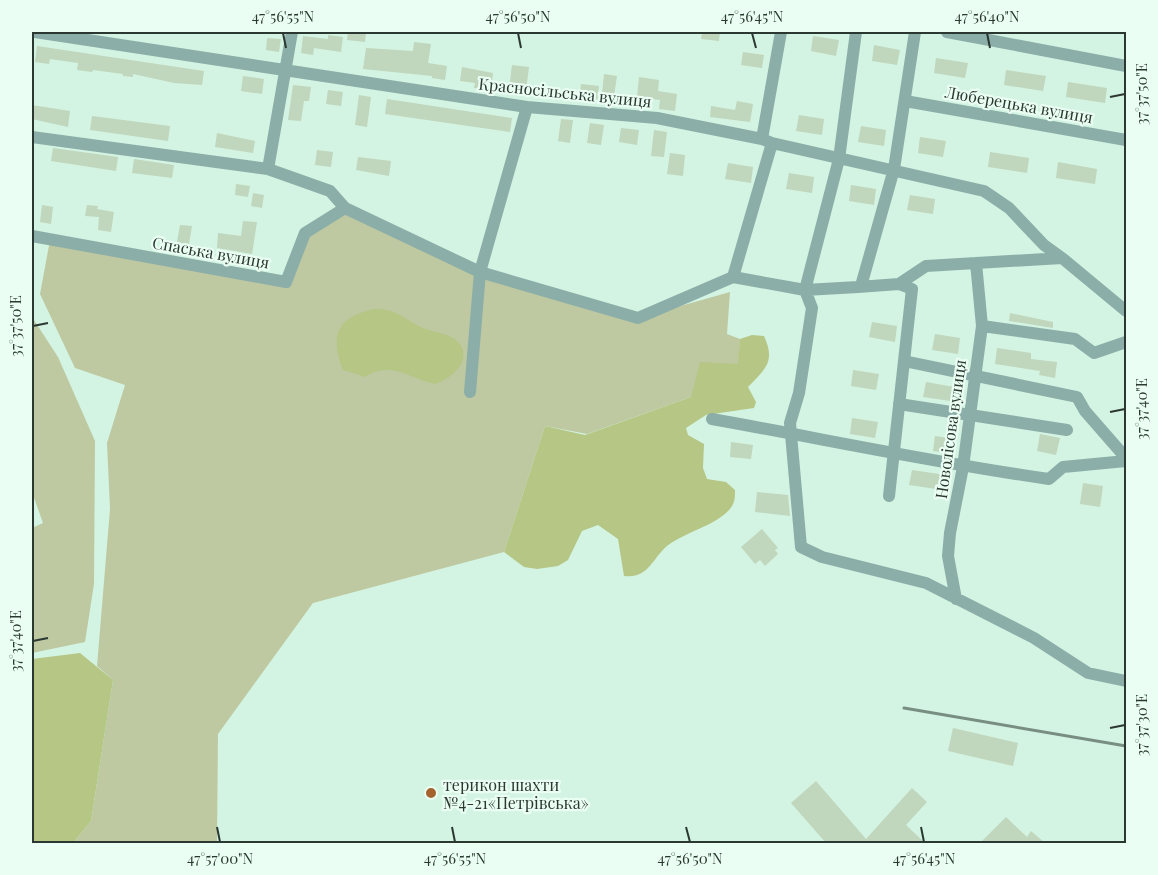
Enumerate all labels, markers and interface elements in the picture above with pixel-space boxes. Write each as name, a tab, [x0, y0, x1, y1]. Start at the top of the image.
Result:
text: 47°56'55"N	[252, 6, 315, 26]
text: 47°56'50"N	[486, 6, 551, 26]
text: 47°56'45"N	[721, 6, 784, 26]
text: 47°56'40"N	[954, 6, 1020, 26]
text: 37°37'50"E	[1131, 63, 1151, 125]
street label: Красносільська вулиця	[478, 72, 653, 112]
street label: Люберецька вулиця	[942, 80, 1095, 127]
street label: Спаська вулиця	[151, 231, 271, 273]
text: 37°37'50"E	[5, 295, 25, 357]
street label: Новолісова вулиця	[930, 358, 970, 500]
text: 37°37'40"E	[1131, 378, 1151, 440]
text: 37°37'40"E	[5, 610, 25, 672]
text: 37°37'30"E	[1131, 694, 1151, 756]
place label: терикон шахти №4-21«Петрівська»	[443, 774, 589, 813]
marker: терикон шахти №4-21«Петрівська»	[424, 786, 438, 800]
text: 47°57'00"N	[187, 848, 253, 868]
text: 47°56'55"N	[424, 848, 487, 868]
text: 47°56'50"N	[658, 848, 723, 868]
text: 47°56'45"N	[893, 848, 956, 868]

